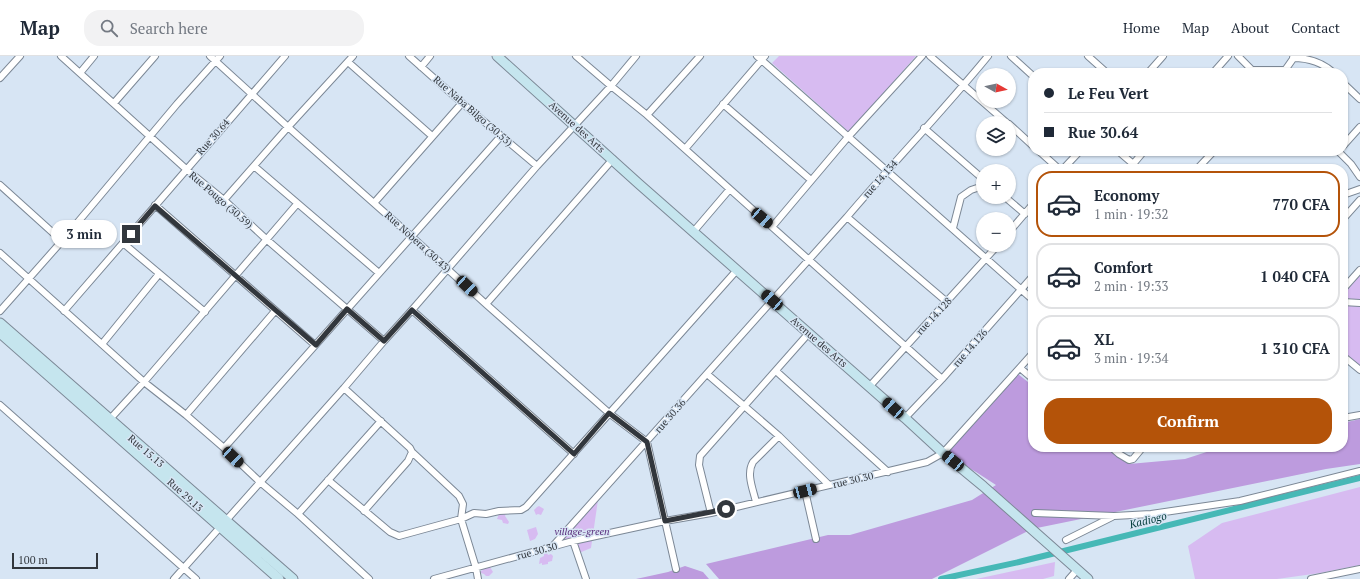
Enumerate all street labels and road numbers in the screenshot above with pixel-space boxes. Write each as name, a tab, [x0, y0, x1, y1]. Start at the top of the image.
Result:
street label: Rue Naba Bilgo (30.53)	[431, 73, 515, 149]
street label: Avenue des Arts	[546, 98, 608, 156]
street label: Rue 30.64	[194, 116, 233, 158]
street label: rue 14.134	[860, 157, 901, 201]
street label: Rue Pougo (30.59)	[186, 169, 256, 231]
street label: Rue Nobera (30.43)	[382, 209, 454, 275]
street label: rue 14.128	[913, 295, 955, 337]
street label: Avenue des Arts	[788, 314, 850, 370]
street label: rue 14.126	[950, 326, 991, 370]
street label: rue 30.36	[652, 396, 689, 436]
street label: Rue 15.13	[125, 432, 167, 470]
street label: rue 30.30	[831, 469, 875, 491]
street label: Rue 29.13	[164, 476, 206, 514]
street label: rue 30.30	[515, 539, 559, 563]

